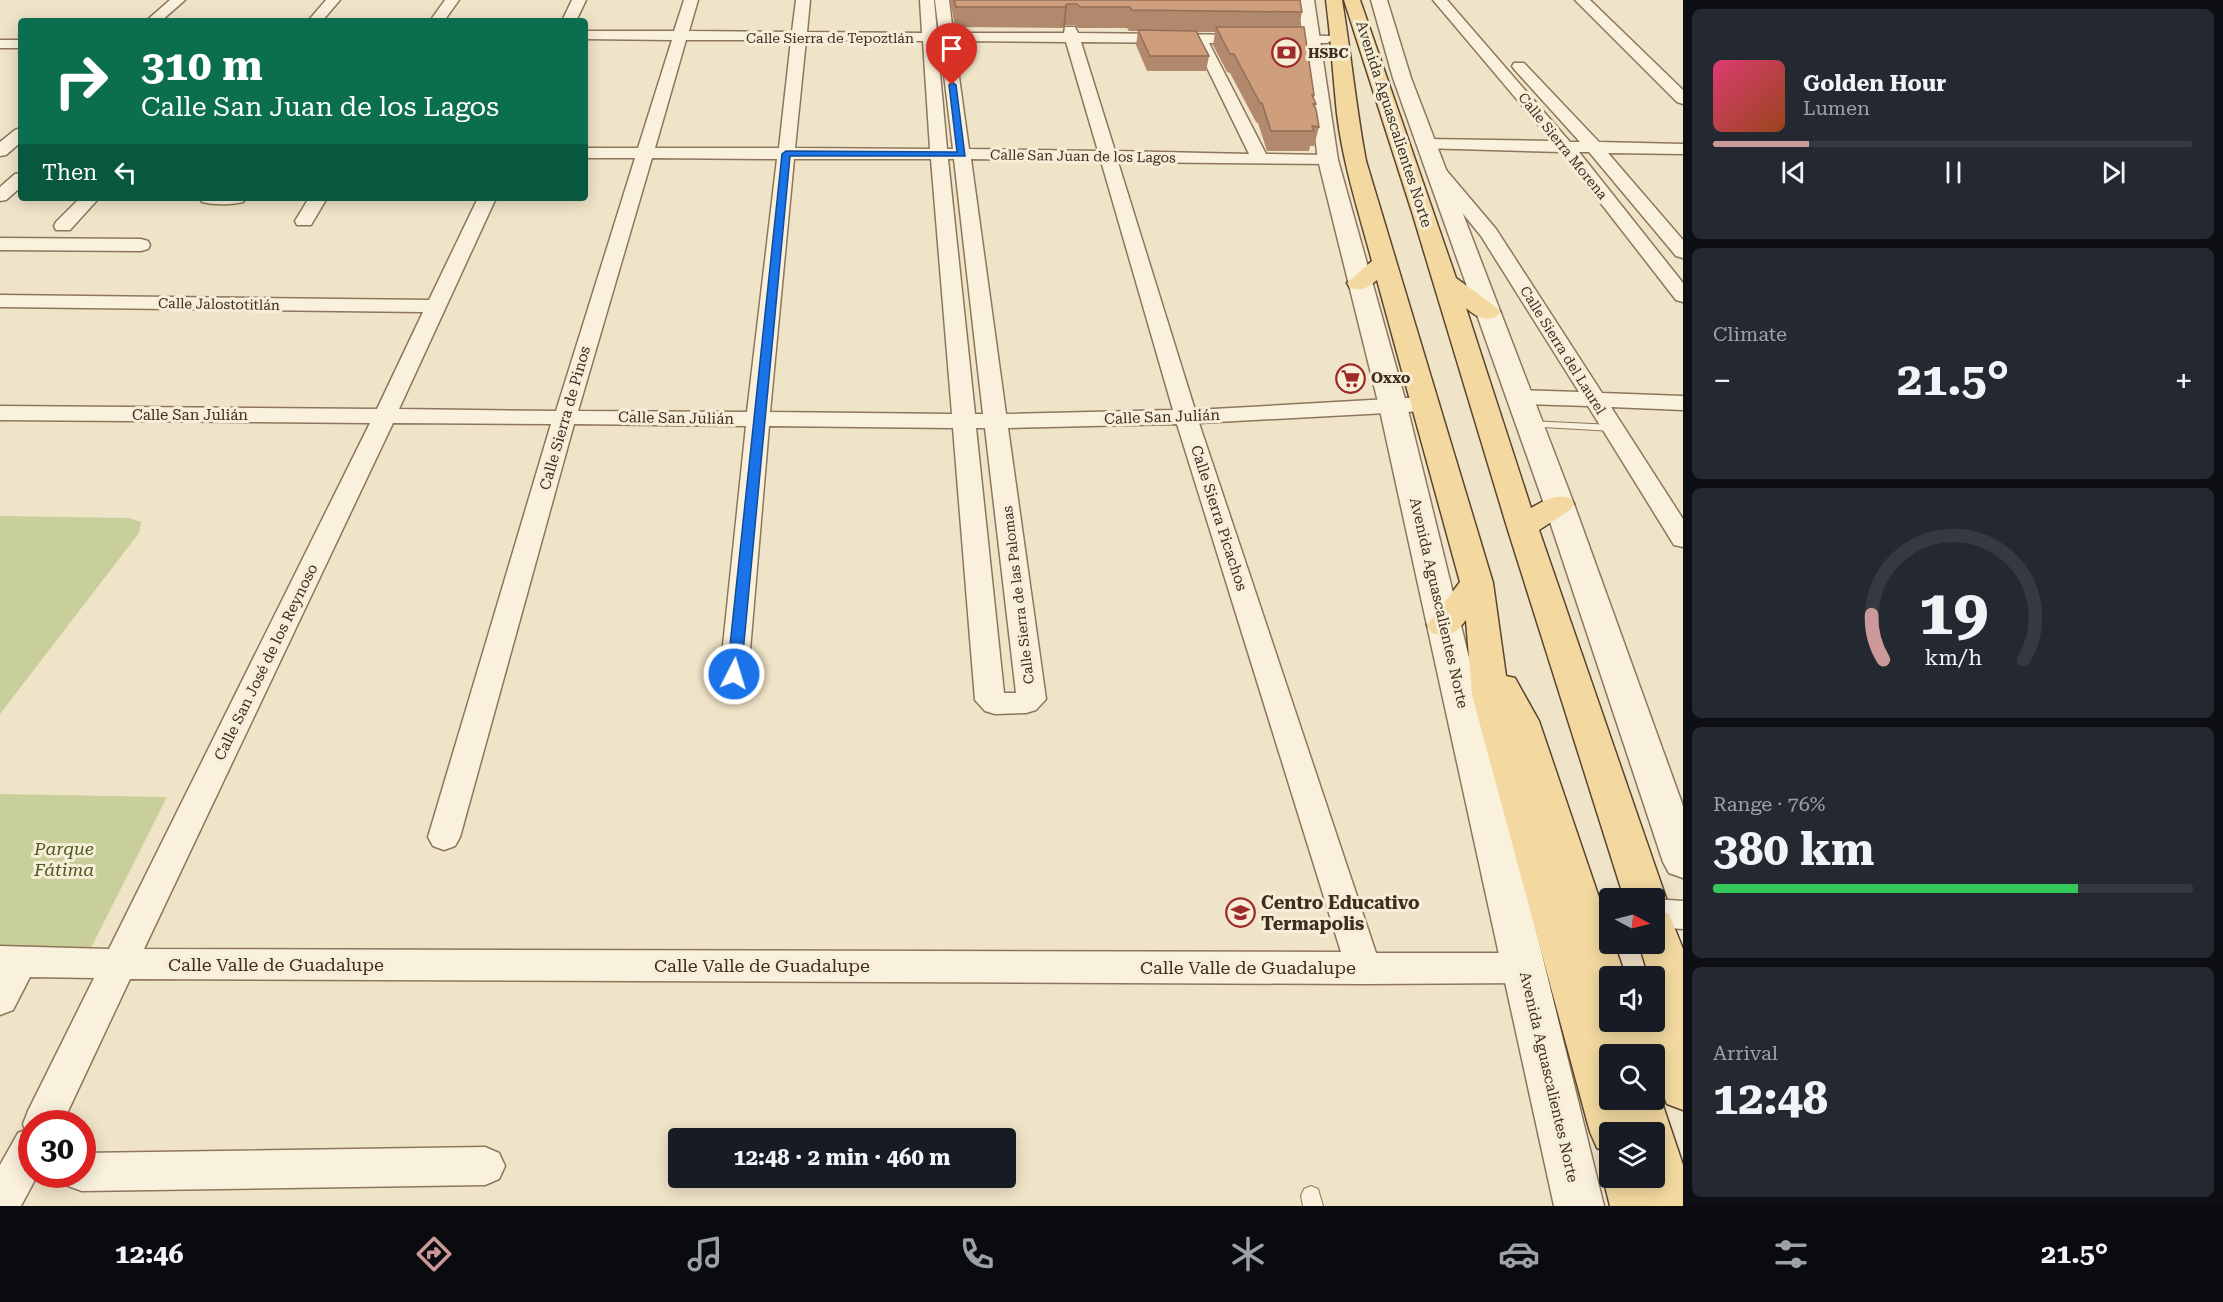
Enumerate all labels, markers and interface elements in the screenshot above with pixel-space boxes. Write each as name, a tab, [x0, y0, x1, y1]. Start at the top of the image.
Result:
street label: Avenida Aguascalientes Norte	[1352, 19, 1436, 229]
pin	[926, 23, 977, 85]
street label: Calle Sierra de Tepoztlán	[746, 30, 914, 46]
icon: arrive	[935, 32, 968, 65]
bank icon: HSBC	[1271, 37, 1303, 69]
text: 310 m	[141, 41, 263, 90]
icon: right	[42, 42, 120, 120]
place label: HSBC	[1308, 45, 1348, 61]
text: Golden Hour	[1803, 71, 1946, 96]
street label: Calle Sierra Morena	[1515, 89, 1611, 203]
text: Calle San Juan de los Lagos	[141, 91, 499, 123]
text: Lumen	[1803, 96, 1870, 120]
street label: Calle San Juan de los Lagos	[990, 146, 1176, 166]
icon: left	[109, 156, 142, 189]
icon: previous	[1777, 156, 1810, 189]
icon: pause	[1937, 156, 1970, 189]
icon: next	[2097, 156, 2130, 189]
text: Then	[42, 160, 97, 185]
street label: Calle Sierra del Laurel	[1517, 283, 1609, 417]
street label: Calle Jalostotitlán	[158, 295, 280, 313]
text: Climate	[1713, 322, 1787, 346]
street label: Calle Sierra de Pinos	[536, 344, 594, 492]
text: 21.5°	[1897, 353, 2009, 406]
text: −	[1713, 361, 1731, 400]
text: +	[2175, 361, 2193, 400]
supermarket icon: Oxxo	[1334, 362, 1366, 394]
place label: Oxxo	[1371, 369, 1411, 387]
street label: Calle San Julián	[132, 406, 248, 424]
street label: Calle San Julián	[1104, 406, 1221, 428]
street label: Calle San Julián	[618, 408, 734, 428]
street label: Calle Sierra Picachos	[1187, 443, 1251, 593]
street label: Avenida Aguascalientes Norte	[1406, 496, 1472, 710]
street label: Calle Sierra de las Palomas	[999, 505, 1037, 685]
street label: Calle San José de los Reynoso	[210, 561, 322, 763]
text: 19	[1918, 576, 1988, 649]
position arrow	[702, 642, 766, 706]
text: km/h	[1924, 645, 1982, 670]
text: Range · 76%	[1713, 792, 1825, 816]
text: 380 km	[1713, 823, 1874, 876]
park label: Parque Fátima	[33, 838, 94, 880]
north arrow	[1599, 888, 1665, 954]
map controls	[1599, 888, 1665, 1188]
place label: Centro Educativo Termapolis	[1261, 892, 1420, 934]
school or university icon: Centro Educativo Termapolis	[1224, 897, 1256, 929]
street label: Calle Valle de Guadalupe	[168, 954, 384, 975]
street label: Calle Valle de Guadalupe	[654, 955, 870, 976]
street label: Calle Valle de Guadalupe	[1140, 957, 1356, 978]
button: sound	[1599, 966, 1665, 1032]
street label: Avenida Aguascalientes Norte	[1516, 970, 1582, 1184]
text: Arrival	[1713, 1041, 1778, 1065]
button: search	[1599, 1044, 1665, 1110]
text: 12:48	[1713, 1072, 1828, 1125]
speed limit sign: 30	[18, 1110, 96, 1188]
button: layers	[1599, 1122, 1665, 1188]
text: 12:48 · 2 min · 460 m	[733, 1145, 951, 1170]
icon: directions	[413, 1233, 455, 1275]
icon: music	[684, 1233, 726, 1275]
icon: phone	[956, 1233, 998, 1275]
icon: climate	[1227, 1233, 1269, 1275]
icon: car	[1498, 1233, 1540, 1275]
icon: filters	[1770, 1233, 1812, 1275]
text: 12:46	[115, 1238, 184, 1270]
text: 21.5°	[2041, 1238, 2108, 1270]

